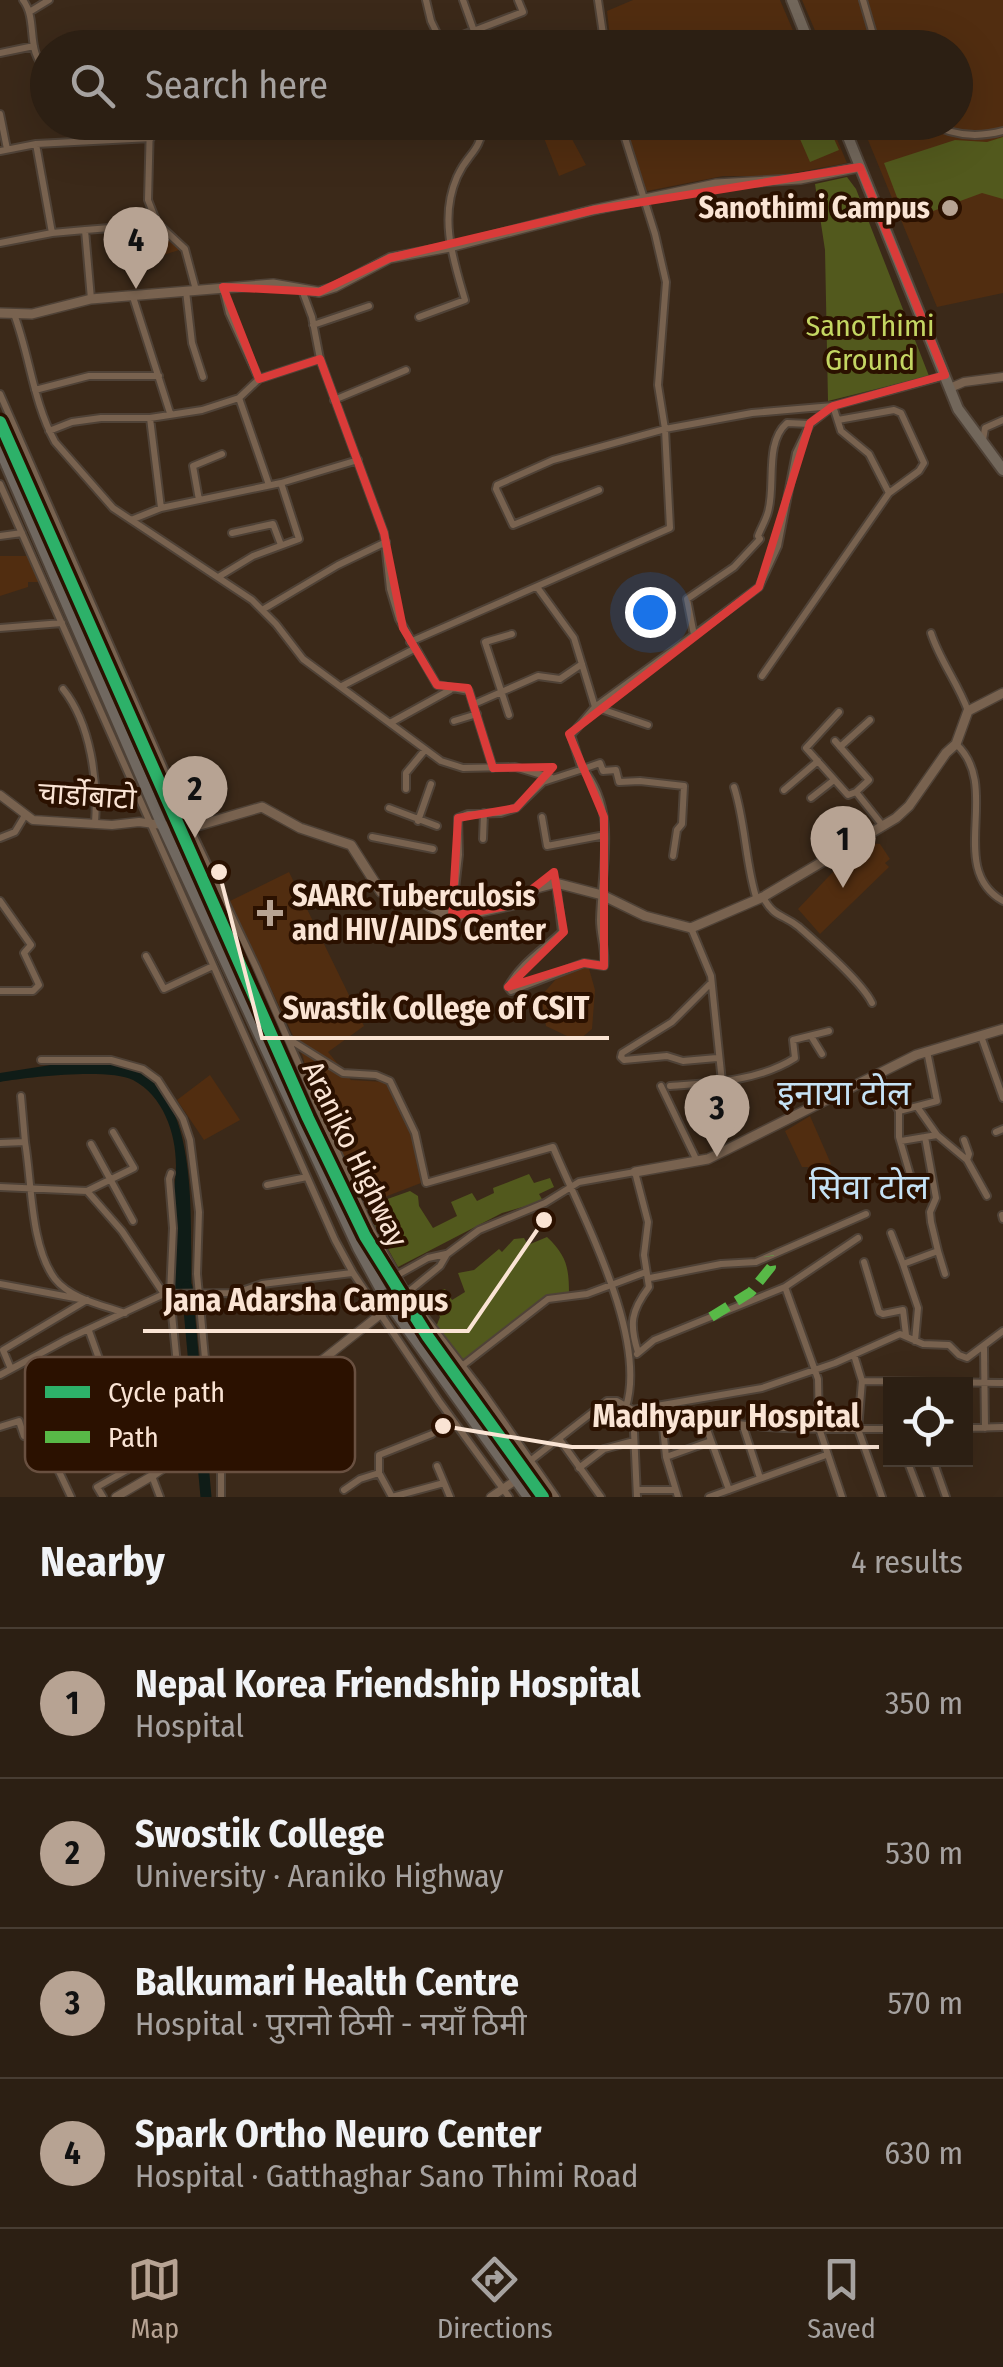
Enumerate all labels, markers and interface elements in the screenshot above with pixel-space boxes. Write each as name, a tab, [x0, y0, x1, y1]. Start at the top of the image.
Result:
search box	[30, 30, 973, 140]
icon: search	[65, 58, 120, 113]
text: Search here	[145, 62, 328, 108]
place label: Sanothimi Campus	[699, 190, 930, 226]
marker: Sanothimi Campus	[939, 197, 961, 219]
pin: 4	[104, 206, 168, 289]
park label: SanoThimi Ground	[805, 308, 935, 378]
your location	[625, 587, 676, 638]
pin: 2	[162, 756, 228, 838]
street label: चार्डोबाटो	[37, 775, 139, 817]
pin: 1	[810, 806, 876, 888]
place label: SAARC Tuberculosis and HIV/AIDS Center	[292, 878, 547, 948]
marker: SAARC Tuberculosis and HIV/AIDS Center	[257, 900, 283, 926]
callout: Swastik College of CSIT	[262, 976, 609, 1038]
text: Swastik College of CSIT	[283, 989, 590, 1027]
street label: Araniko Highway	[294, 1055, 416, 1253]
district label: इनाया टोल	[777, 1072, 912, 1114]
pin: 3	[684, 1074, 750, 1157]
district label: सिवा टोल	[809, 1166, 930, 1208]
callout: Jana Adarsha Campus	[143, 1269, 468, 1331]
text: Jana Adarsha Campus	[163, 1281, 448, 1319]
legend	[25, 1357, 355, 1472]
text: Cycle path	[108, 1376, 225, 1409]
map controls	[883, 1377, 973, 1467]
button: locate	[883, 1377, 973, 1467]
callout: Madhyapur Hospital	[572, 1385, 879, 1447]
text: Madhyapur Hospital	[592, 1397, 860, 1435]
text: Path	[108, 1421, 159, 1454]
text: Nearby	[40, 1537, 165, 1587]
text: 4 results	[851, 1543, 963, 1581]
text: Nepal Korea Friendship Hospital	[135, 1661, 641, 1707]
text: 1	[66, 1684, 79, 1722]
text: 350 m	[885, 1684, 963, 1722]
text: Hospital	[135, 1707, 244, 1745]
text: Swostik College	[135, 1811, 385, 1857]
text: 2	[65, 1834, 80, 1872]
text: 530 m	[885, 1834, 963, 1872]
text: University · Araniko Highway	[135, 1857, 504, 1895]
text: Balkumari Health Centre	[135, 1959, 519, 2005]
text: 3	[65, 1984, 80, 2022]
text: 570 m	[888, 1984, 963, 2022]
text: Hospital · पुरानो ठिमी - नयाँ ठिमी	[135, 2005, 527, 2043]
text: Spark Ortho Neuro Center	[135, 2111, 541, 2157]
text: 4	[64, 2134, 81, 2172]
text: 630 m	[884, 2134, 963, 2172]
text: Hospital · Gatthaghar Sano Thimi Road	[135, 2157, 638, 2195]
tab: Map	[127, 2252, 182, 2345]
tab: Directions	[437, 2252, 553, 2345]
tab: Saved	[807, 2252, 876, 2345]

